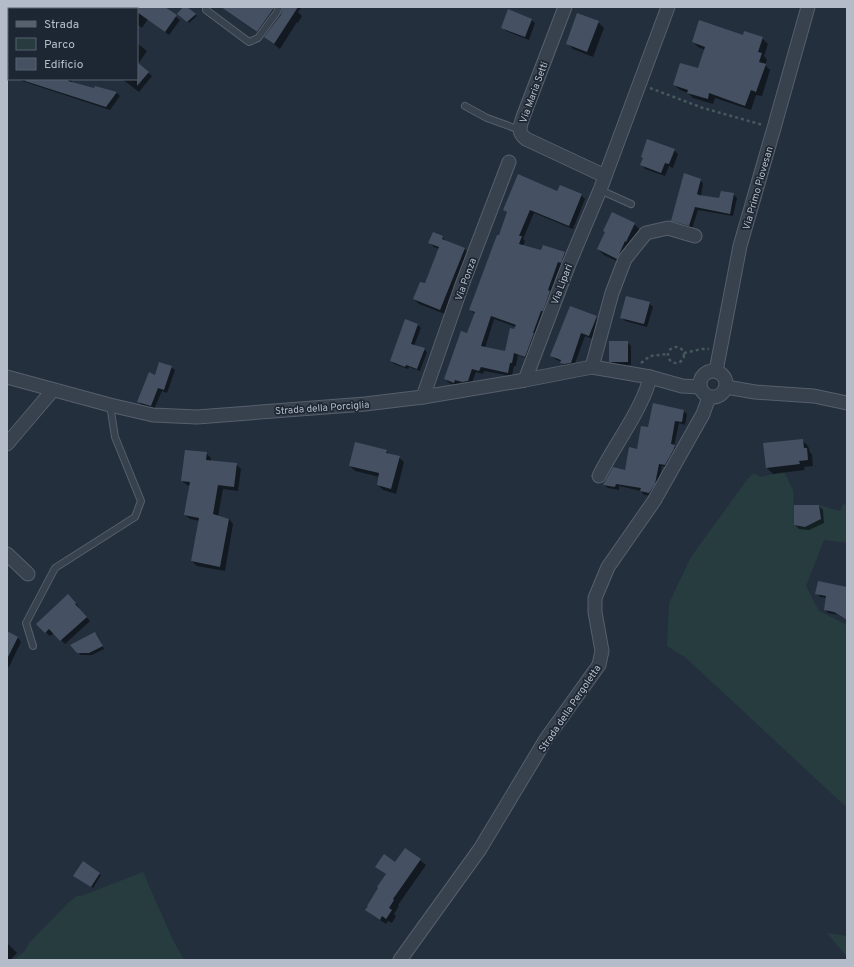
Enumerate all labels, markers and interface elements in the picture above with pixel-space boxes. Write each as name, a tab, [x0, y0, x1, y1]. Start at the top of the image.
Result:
legend	[8, 8, 138, 80]
text: Strada	[44, 17, 79, 33]
text: Parco	[44, 37, 75, 53]
text: Edificio	[44, 57, 84, 73]
street label: Via Maria Setti	[517, 60, 552, 125]
street label: Via Primo Piovesan	[740, 145, 777, 232]
street label: Via Ponza	[453, 256, 480, 303]
street label: Via Lipari	[549, 262, 576, 307]
street label: Strada della Porciglia	[274, 399, 370, 418]
street label: Strada della Pergoletta	[536, 663, 604, 755]

